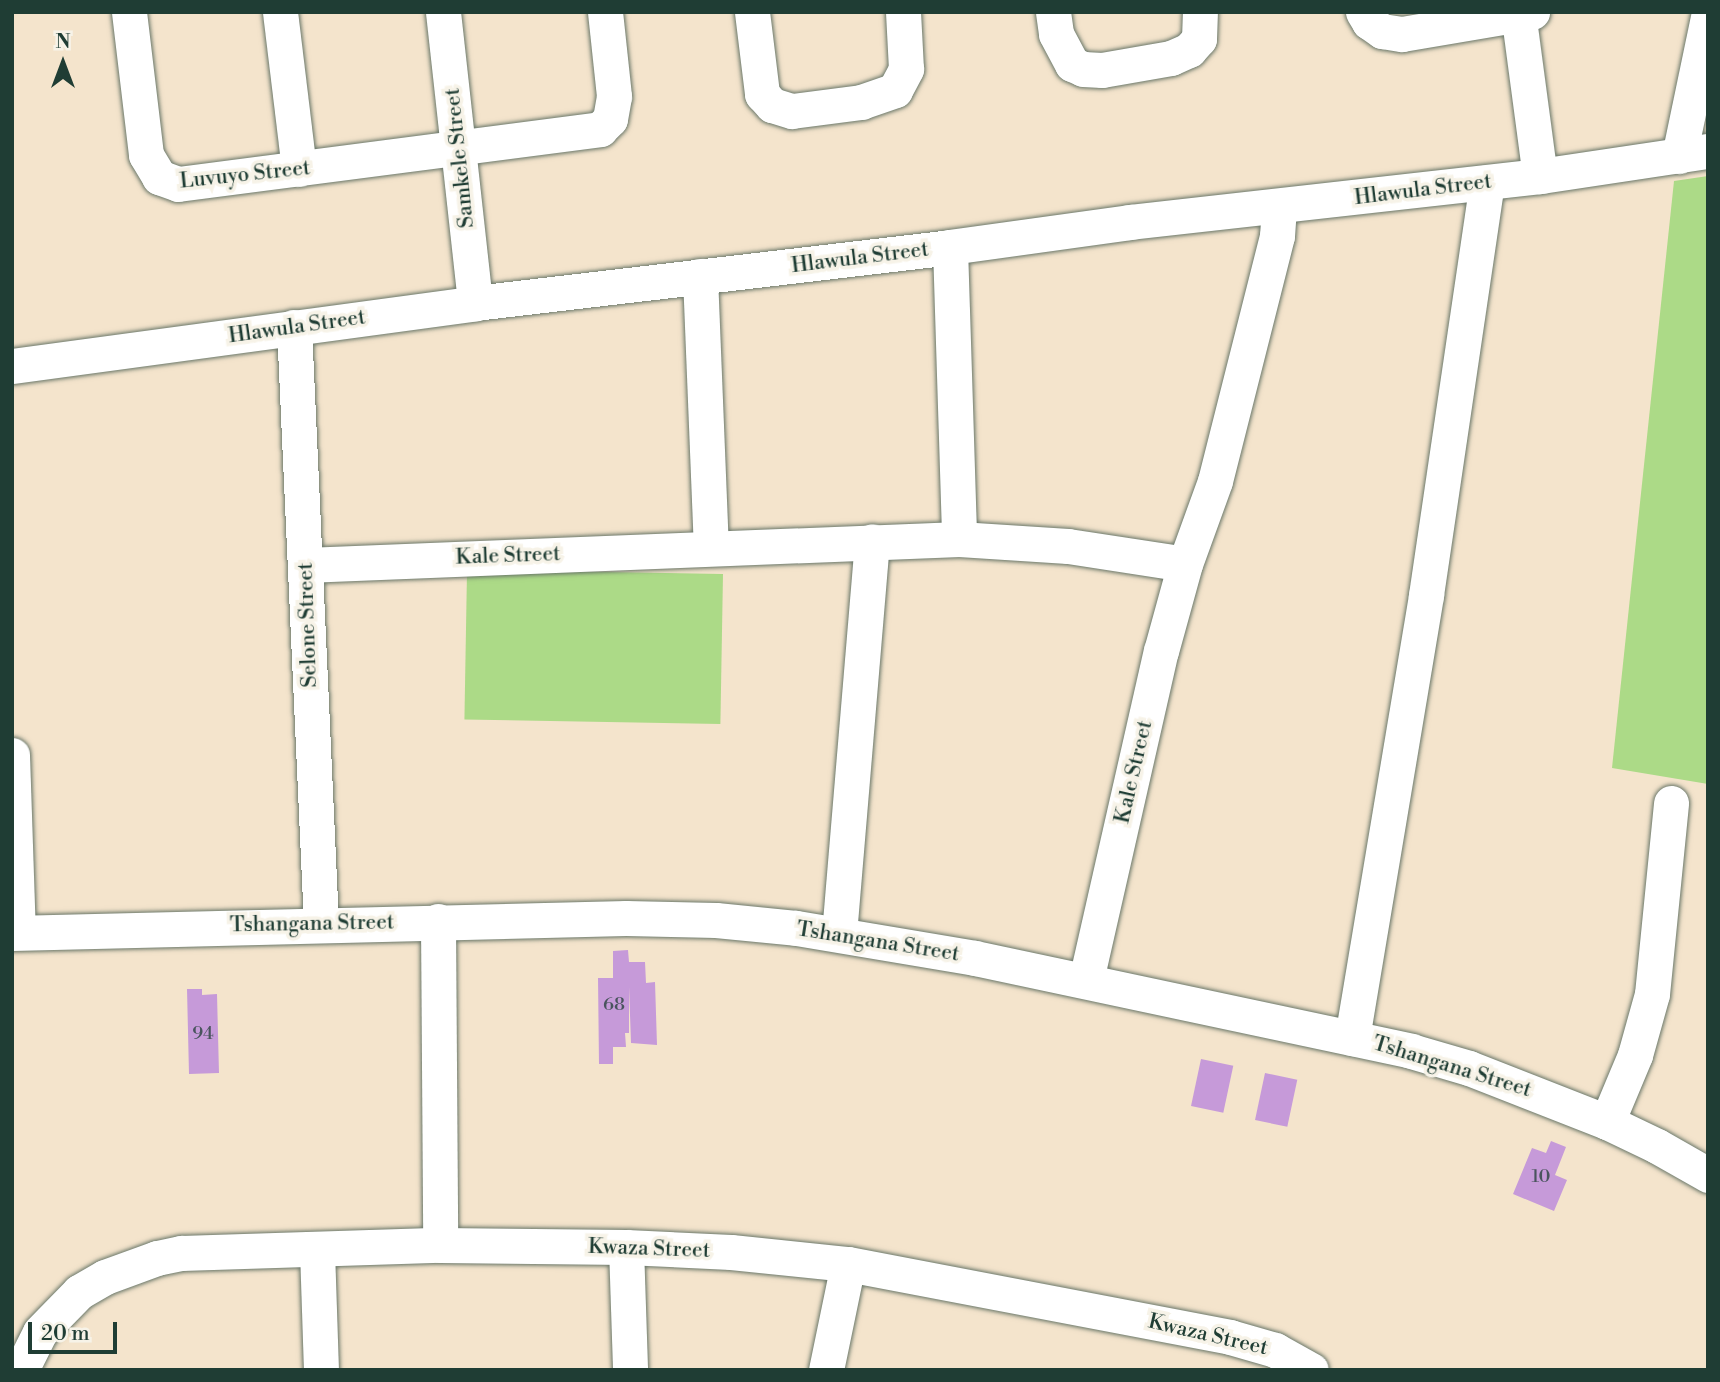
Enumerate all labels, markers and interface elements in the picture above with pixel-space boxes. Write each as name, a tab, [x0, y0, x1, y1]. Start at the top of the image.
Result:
north arrow	[28, 28, 98, 98]
text: N	[55, 30, 71, 54]
street label: Samkele Street	[440, 87, 480, 229]
street label: Luvuyo Street	[178, 156, 312, 194]
street label: Hlawula Street	[1353, 169, 1493, 211]
street label: Hlawula Street	[790, 237, 930, 279]
street label: Hlawula Street	[227, 305, 367, 349]
street label: Kale Street	[455, 542, 561, 570]
street label: Selone Street	[293, 562, 323, 688]
street label: Kale Street	[1110, 718, 1158, 826]
street label: Tshangana Street	[230, 910, 394, 938]
street label: Tshangana Street	[795, 917, 961, 967]
house number: 68	[603, 994, 625, 1016]
house number: 94	[192, 1023, 214, 1045]
street label: Tshangana Street	[1370, 1031, 1534, 1103]
house number: 10	[1531, 1166, 1551, 1188]
street label: Kwaza Street	[588, 1234, 710, 1264]
scale bar	[32, 1308, 121, 1352]
street label: Kwaza Street	[1146, 1309, 1270, 1361]
text: 20 m	[41, 1321, 90, 1347]

